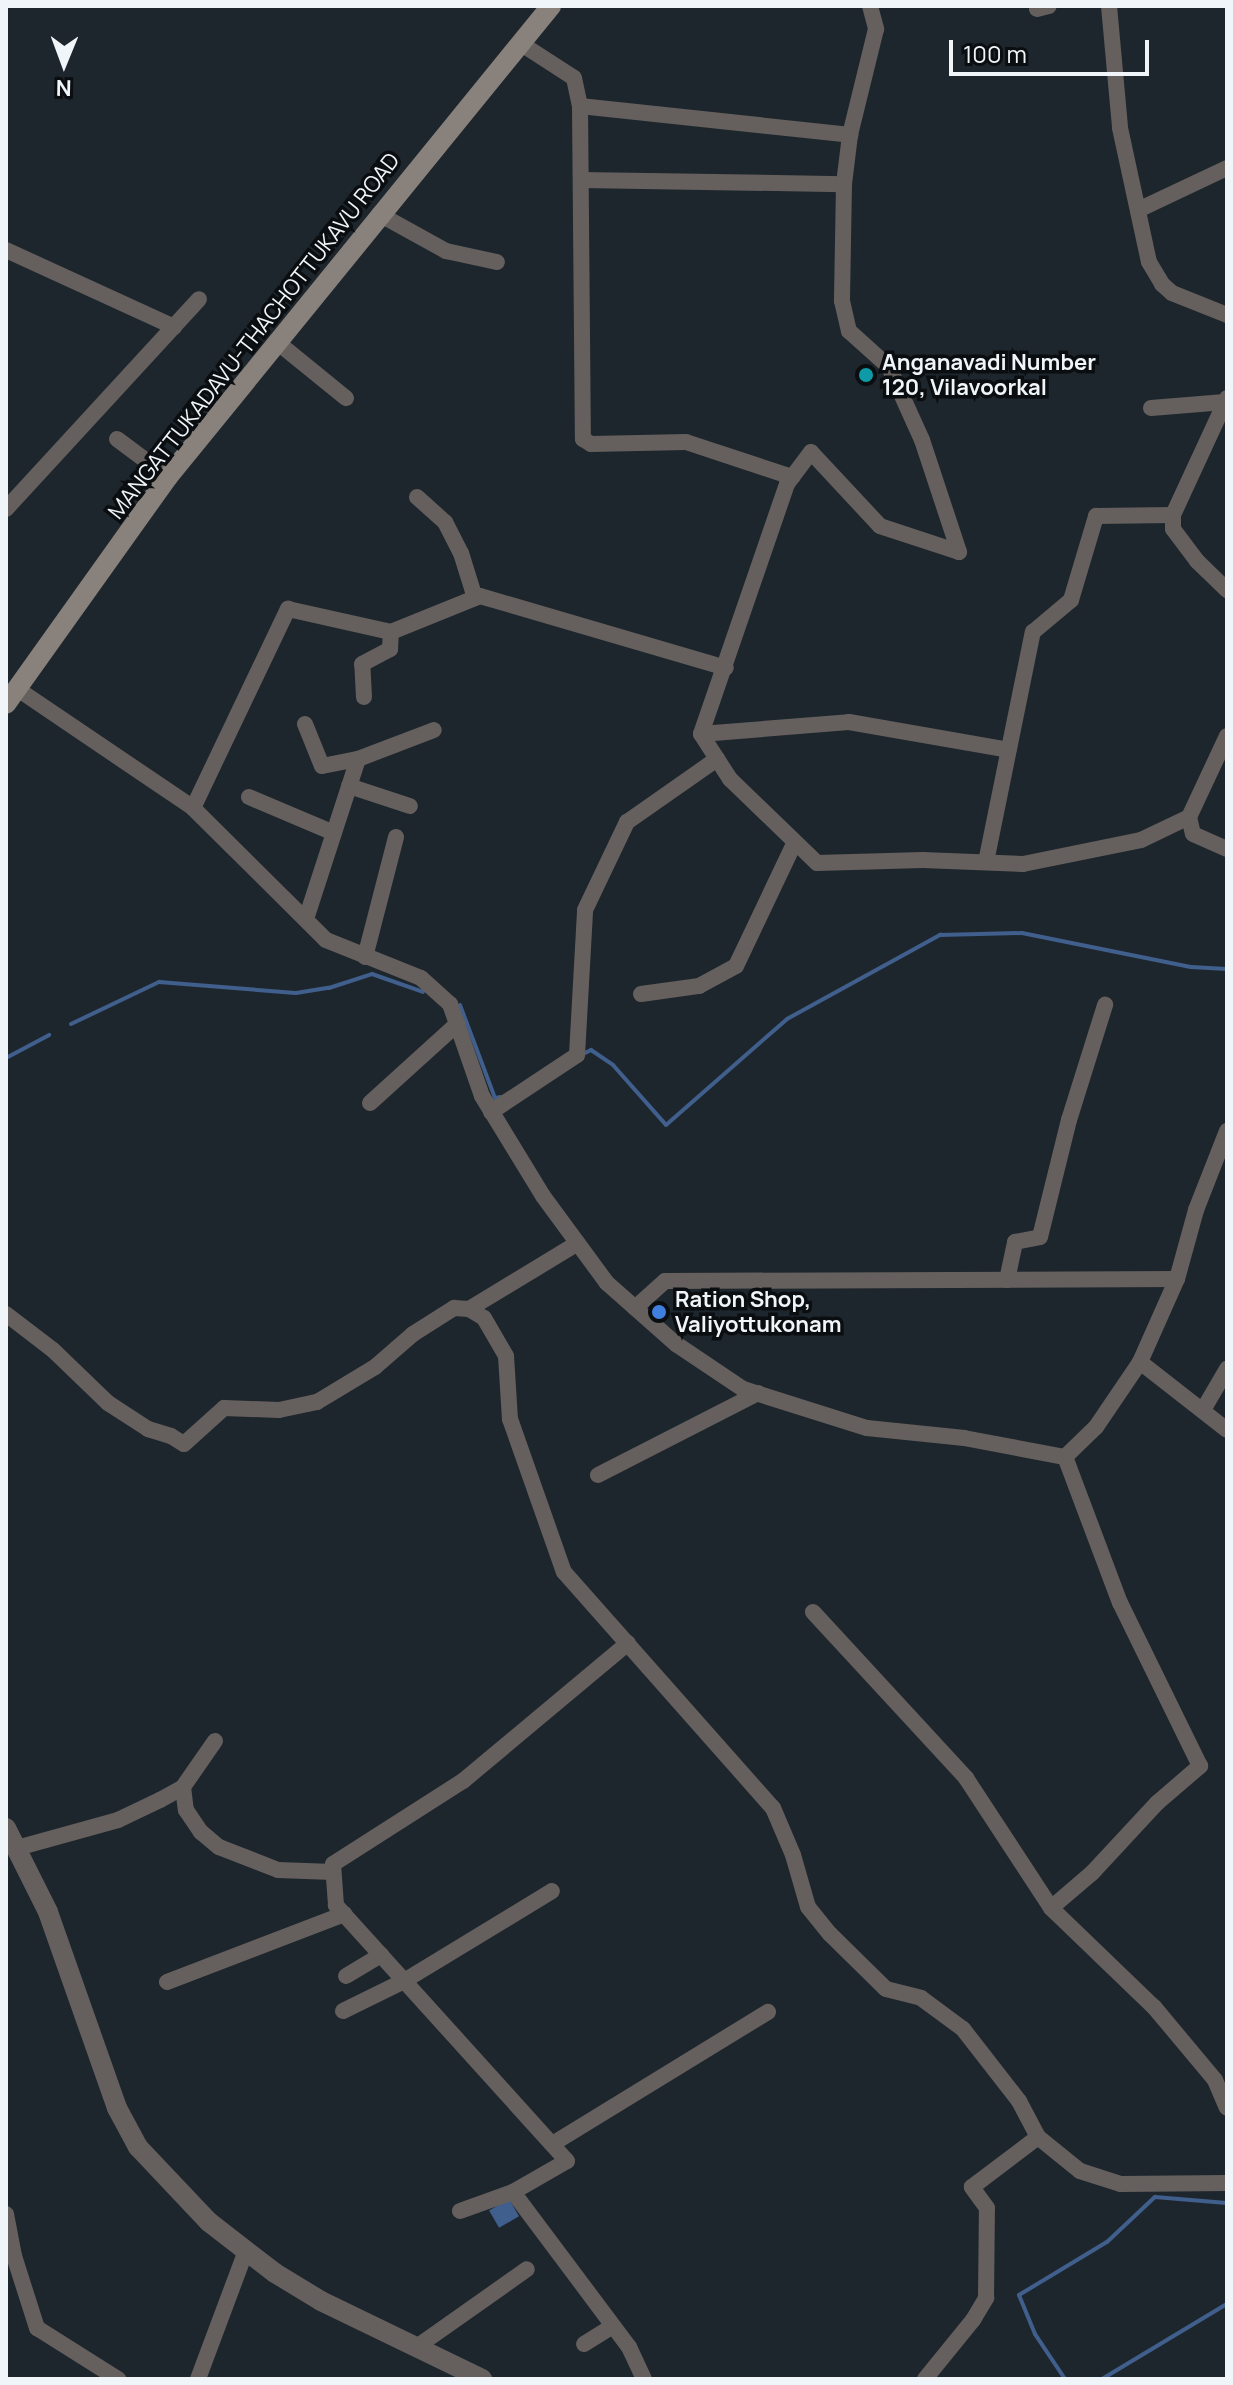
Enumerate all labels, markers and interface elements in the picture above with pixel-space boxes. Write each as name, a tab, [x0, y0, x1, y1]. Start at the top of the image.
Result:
north arrow	[24, 24, 104, 104]
scale bar	[953, 24, 1153, 74]
text: 100 m	[963, 37, 1027, 70]
text: N	[55, 73, 72, 103]
street label: MANGATTUKADAVU-THACHOTTUKAVU ROAD	[103, 148, 405, 524]
place label: Anganavadi Number 120, Vilavoorkal	[882, 349, 1096, 400]
marker: Anganavadi Number 120, Vilavoorkal	[857, 366, 875, 384]
place label: Ration Shop, Valiyottukonam	[675, 1286, 842, 1338]
marker: Ration Shop, Valiyottukonam	[650, 1303, 668, 1321]

